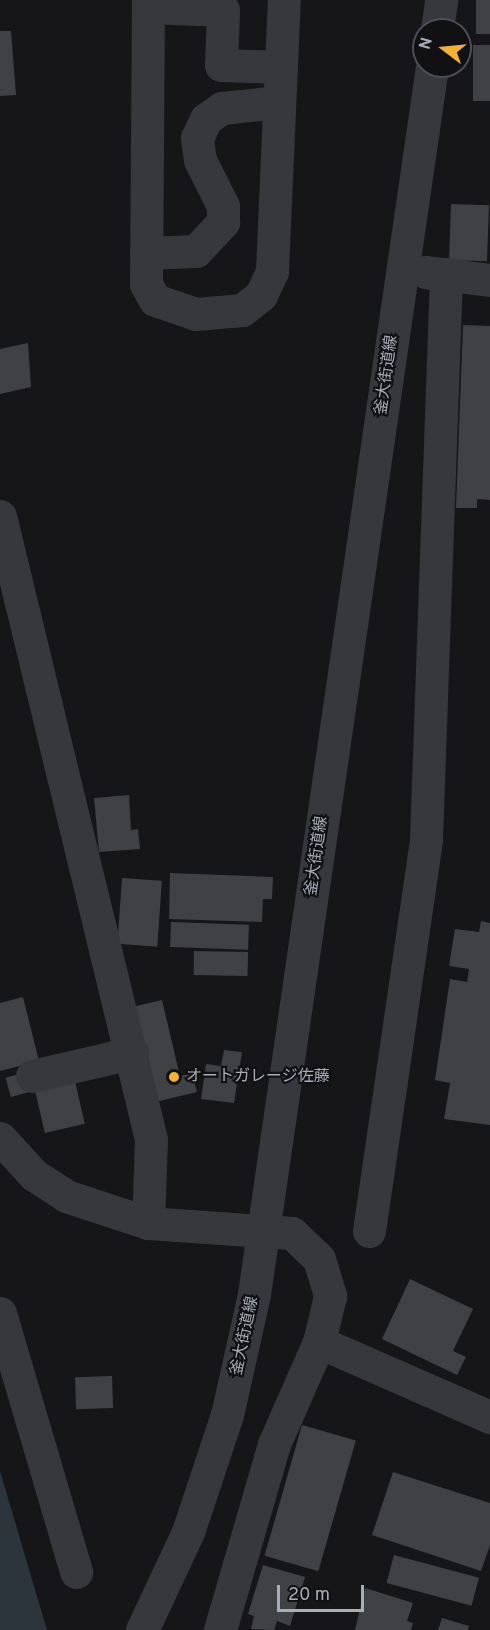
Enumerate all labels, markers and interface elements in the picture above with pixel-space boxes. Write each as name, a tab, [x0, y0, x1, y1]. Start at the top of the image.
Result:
north arrow	[412, 18, 472, 78]
text: N	[415, 35, 438, 52]
street label: 釜大街道線	[372, 334, 402, 416]
street label: 釜大街道線	[302, 815, 332, 897]
place label: オートガレージ佐藤	[186, 1067, 330, 1087]
marker: オートガレージ佐藤	[167, 1070, 181, 1084]
street label: 釜大街道線	[227, 1295, 263, 1377]
scale bar	[280, 1573, 367, 1611]
text: 20 m	[288, 1584, 330, 1607]

